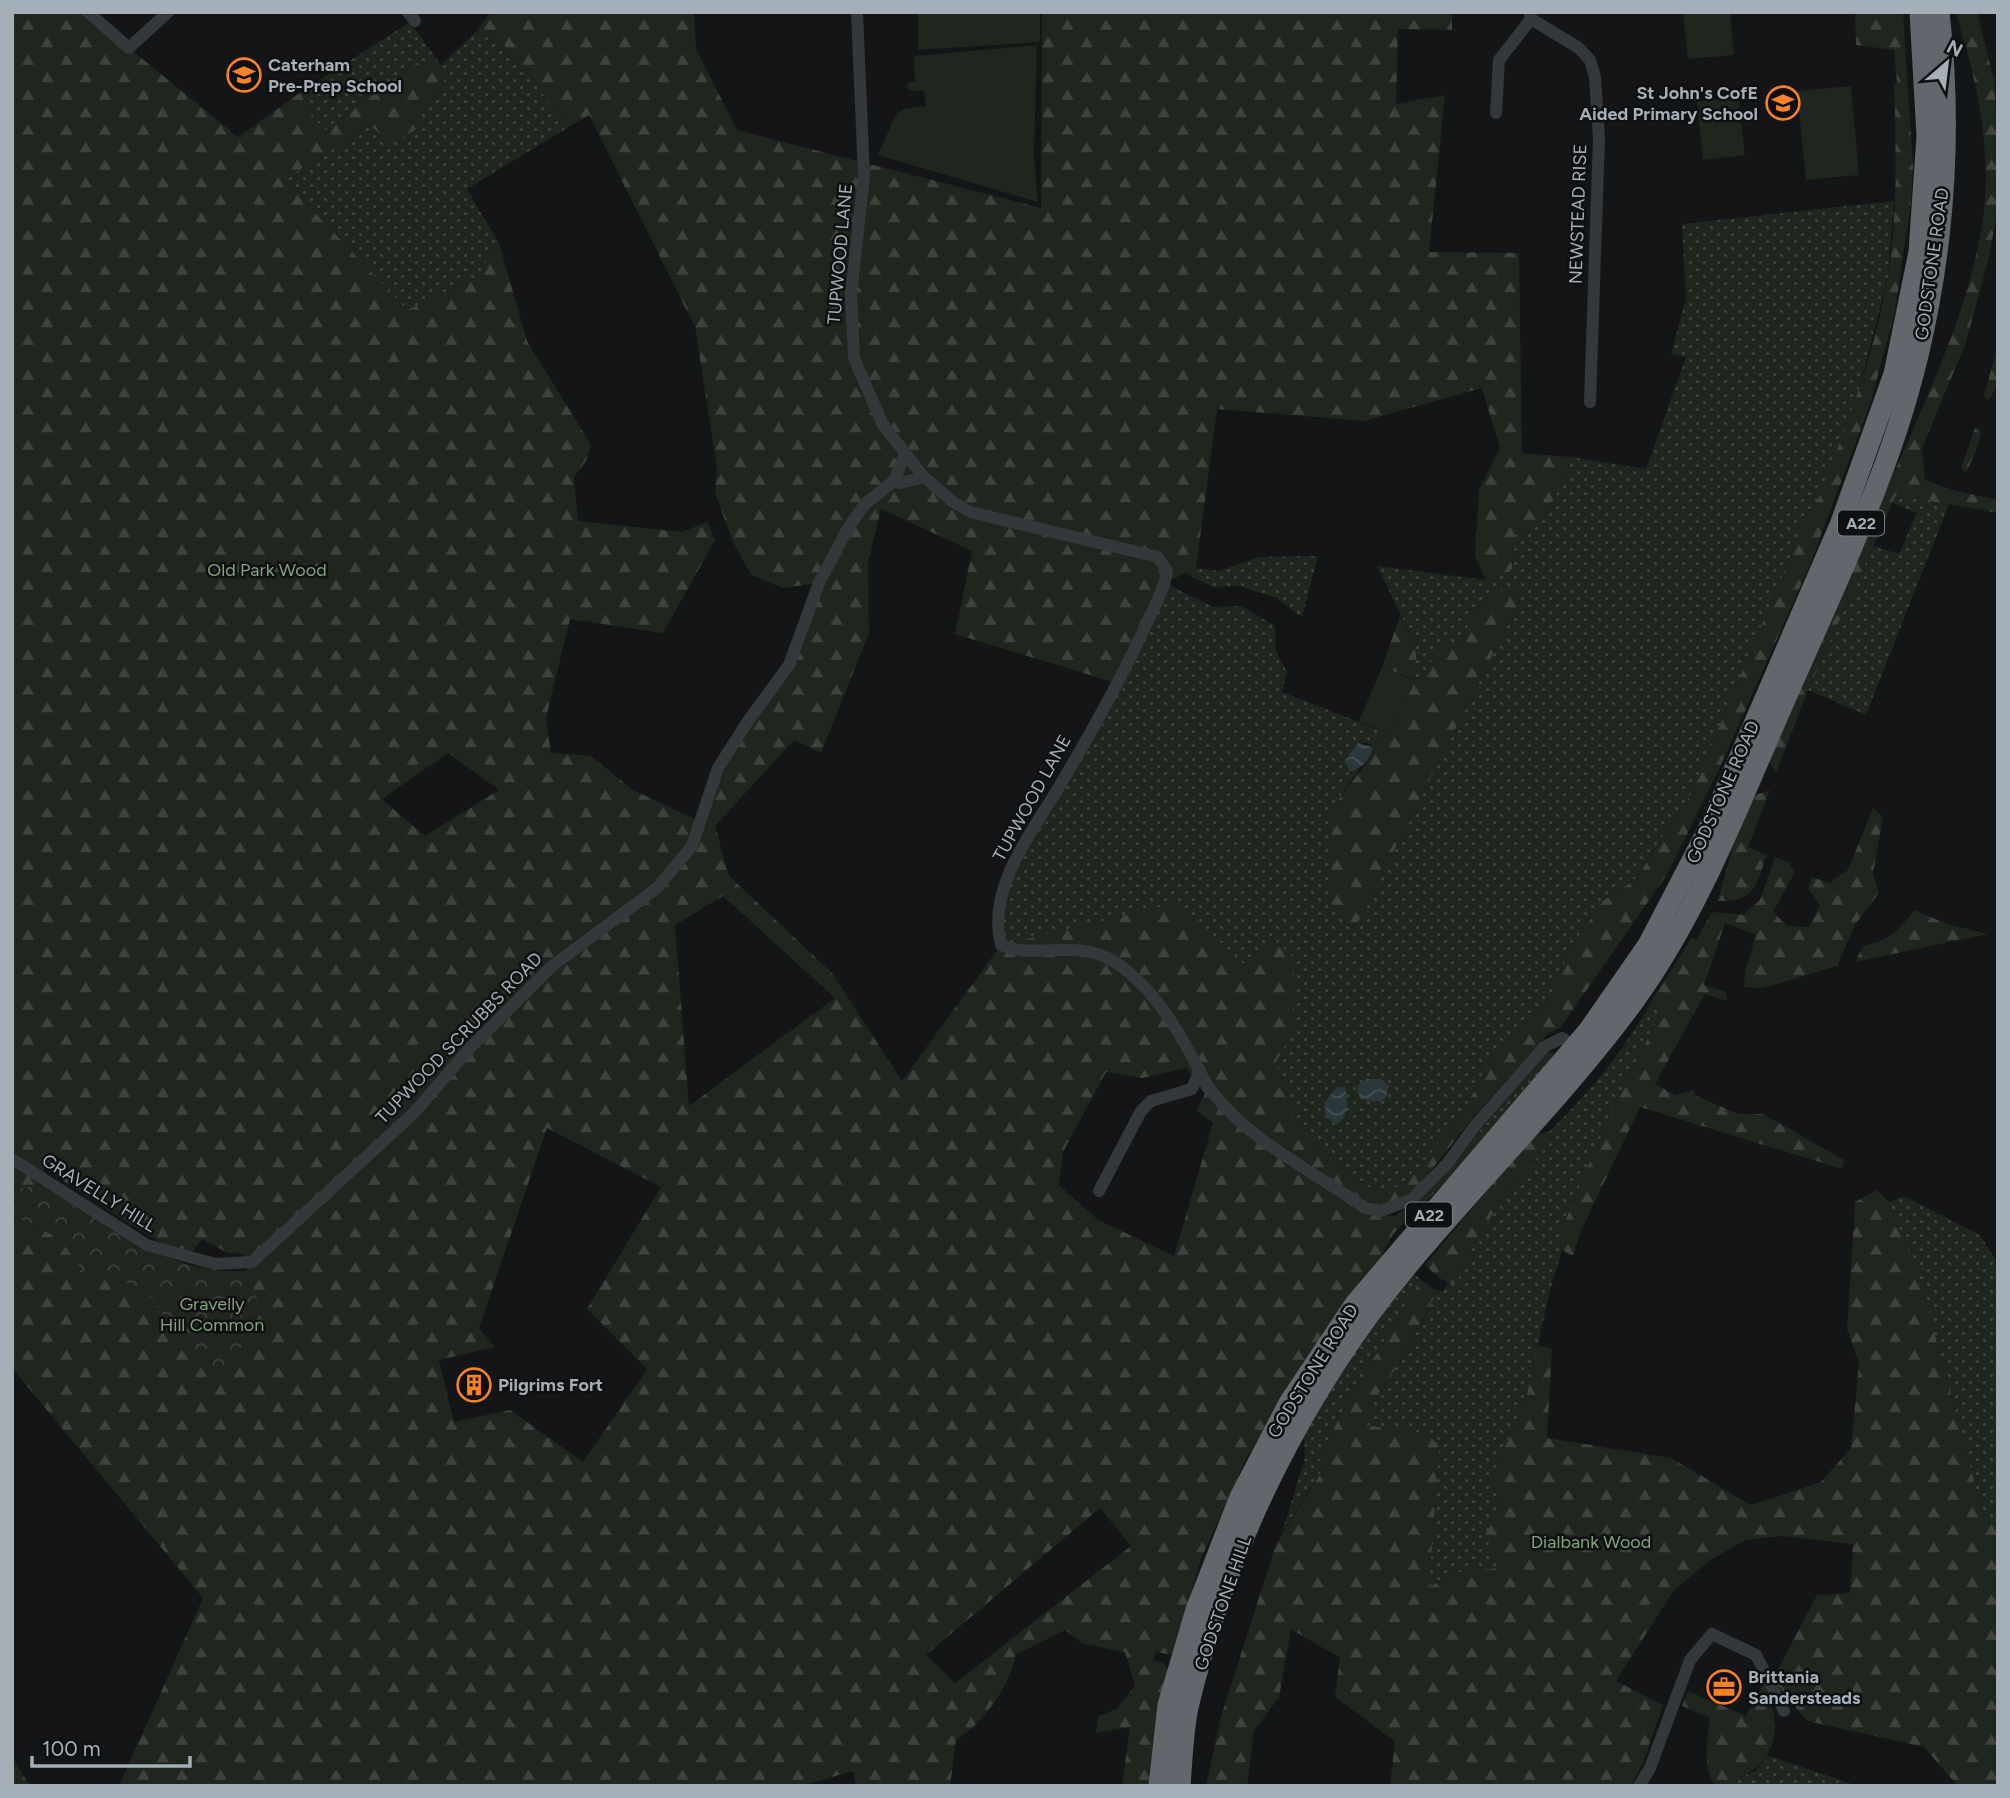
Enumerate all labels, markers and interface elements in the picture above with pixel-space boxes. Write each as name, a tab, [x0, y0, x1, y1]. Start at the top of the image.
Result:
north arrow	[1912, 28, 1982, 98]
text: N	[1943, 35, 1967, 62]
place label: Caterham Pre-Prep School	[268, 54, 402, 97]
school or university icon: Caterham Pre-Prep School	[225, 56, 263, 94]
place label: St John's CofE Aided Primary School	[1579, 82, 1758, 125]
school or university icon: St John's CofE Aided Primary School	[1764, 84, 1802, 122]
street label: NEWSTEAD RISE	[1565, 143, 1591, 285]
street label: TUPWOOD LANE	[823, 183, 857, 325]
street label: GODSTONE ROAD	[1910, 186, 1954, 342]
road number: A22	[1838, 510, 1884, 536]
park label: Old Park Wood	[207, 559, 327, 581]
street label: GODSTONE ROAD	[1682, 717, 1764, 867]
street label: TUPWOOD LANE	[988, 731, 1076, 865]
street label: TUPWOOD SCRUBBS ROAD	[371, 947, 547, 1129]
street label: GRAVELLY HILL	[38, 1149, 161, 1237]
road number: A22	[1406, 1203, 1452, 1228]
park label: Gravelly Hill Common	[160, 1293, 264, 1336]
street label: GODSTONE ROAD	[1263, 1300, 1363, 1442]
building icon: Pilgrims Fort	[455, 1366, 493, 1404]
place label: Pilgrims Fort	[498, 1374, 603, 1396]
park label: Dialbank Wood	[1531, 1531, 1651, 1553]
street label: GODSTONE HILL	[1190, 1532, 1257, 1673]
place label: Brittania Sandersteads	[1748, 1666, 1861, 1709]
office icon: Brittania Sandersteads	[1705, 1668, 1743, 1706]
scale bar	[32, 1724, 189, 1768]
text: 100 m	[42, 1736, 101, 1761]

